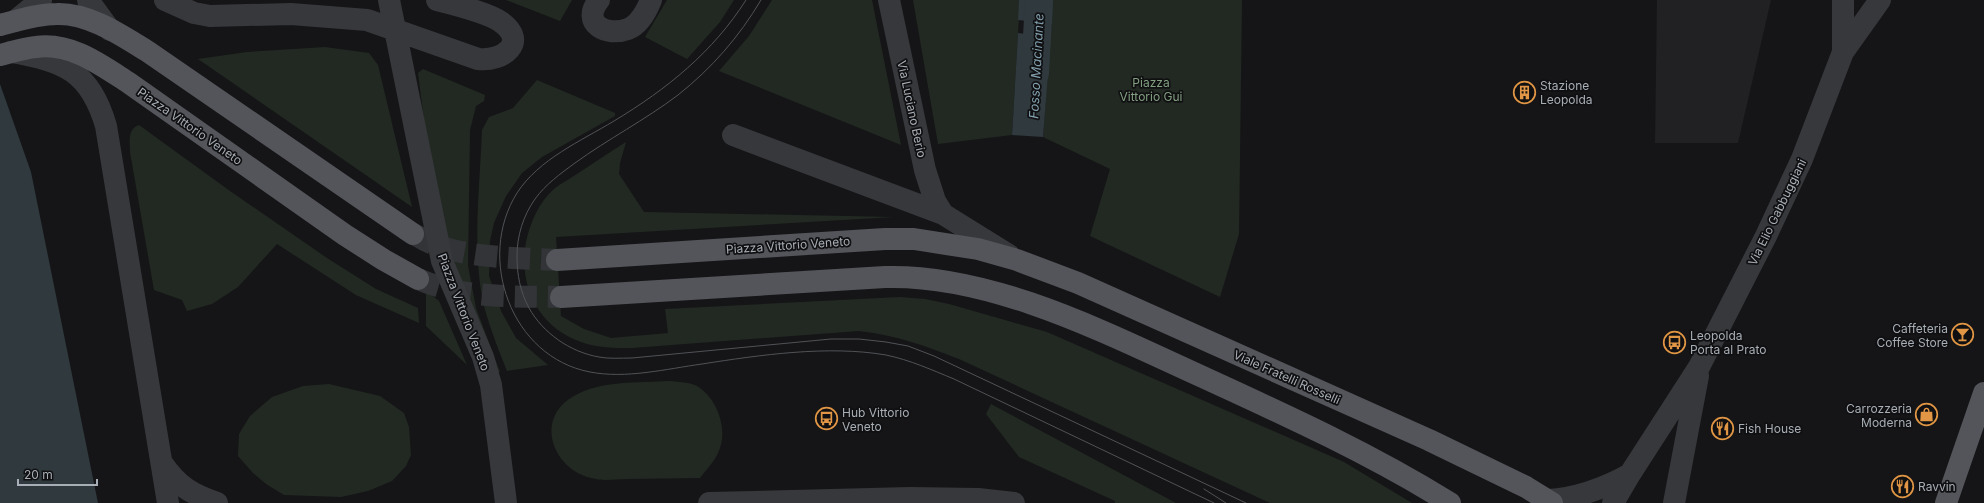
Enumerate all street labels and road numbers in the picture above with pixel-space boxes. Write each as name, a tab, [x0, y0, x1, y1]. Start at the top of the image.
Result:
street label: Via Luciano Berio	[894, 59, 930, 159]
street label: Piazza Vittorio Veneto	[135, 84, 245, 168]
street label: Via Elio Gabbuggiani	[1745, 156, 1809, 268]
street label: Piazza Vittorio Veneto	[725, 233, 851, 257]
street label: Piazza Vittorio Veneto	[435, 251, 493, 373]
street label: Viale Fratelli Rosselli	[1231, 347, 1343, 407]

